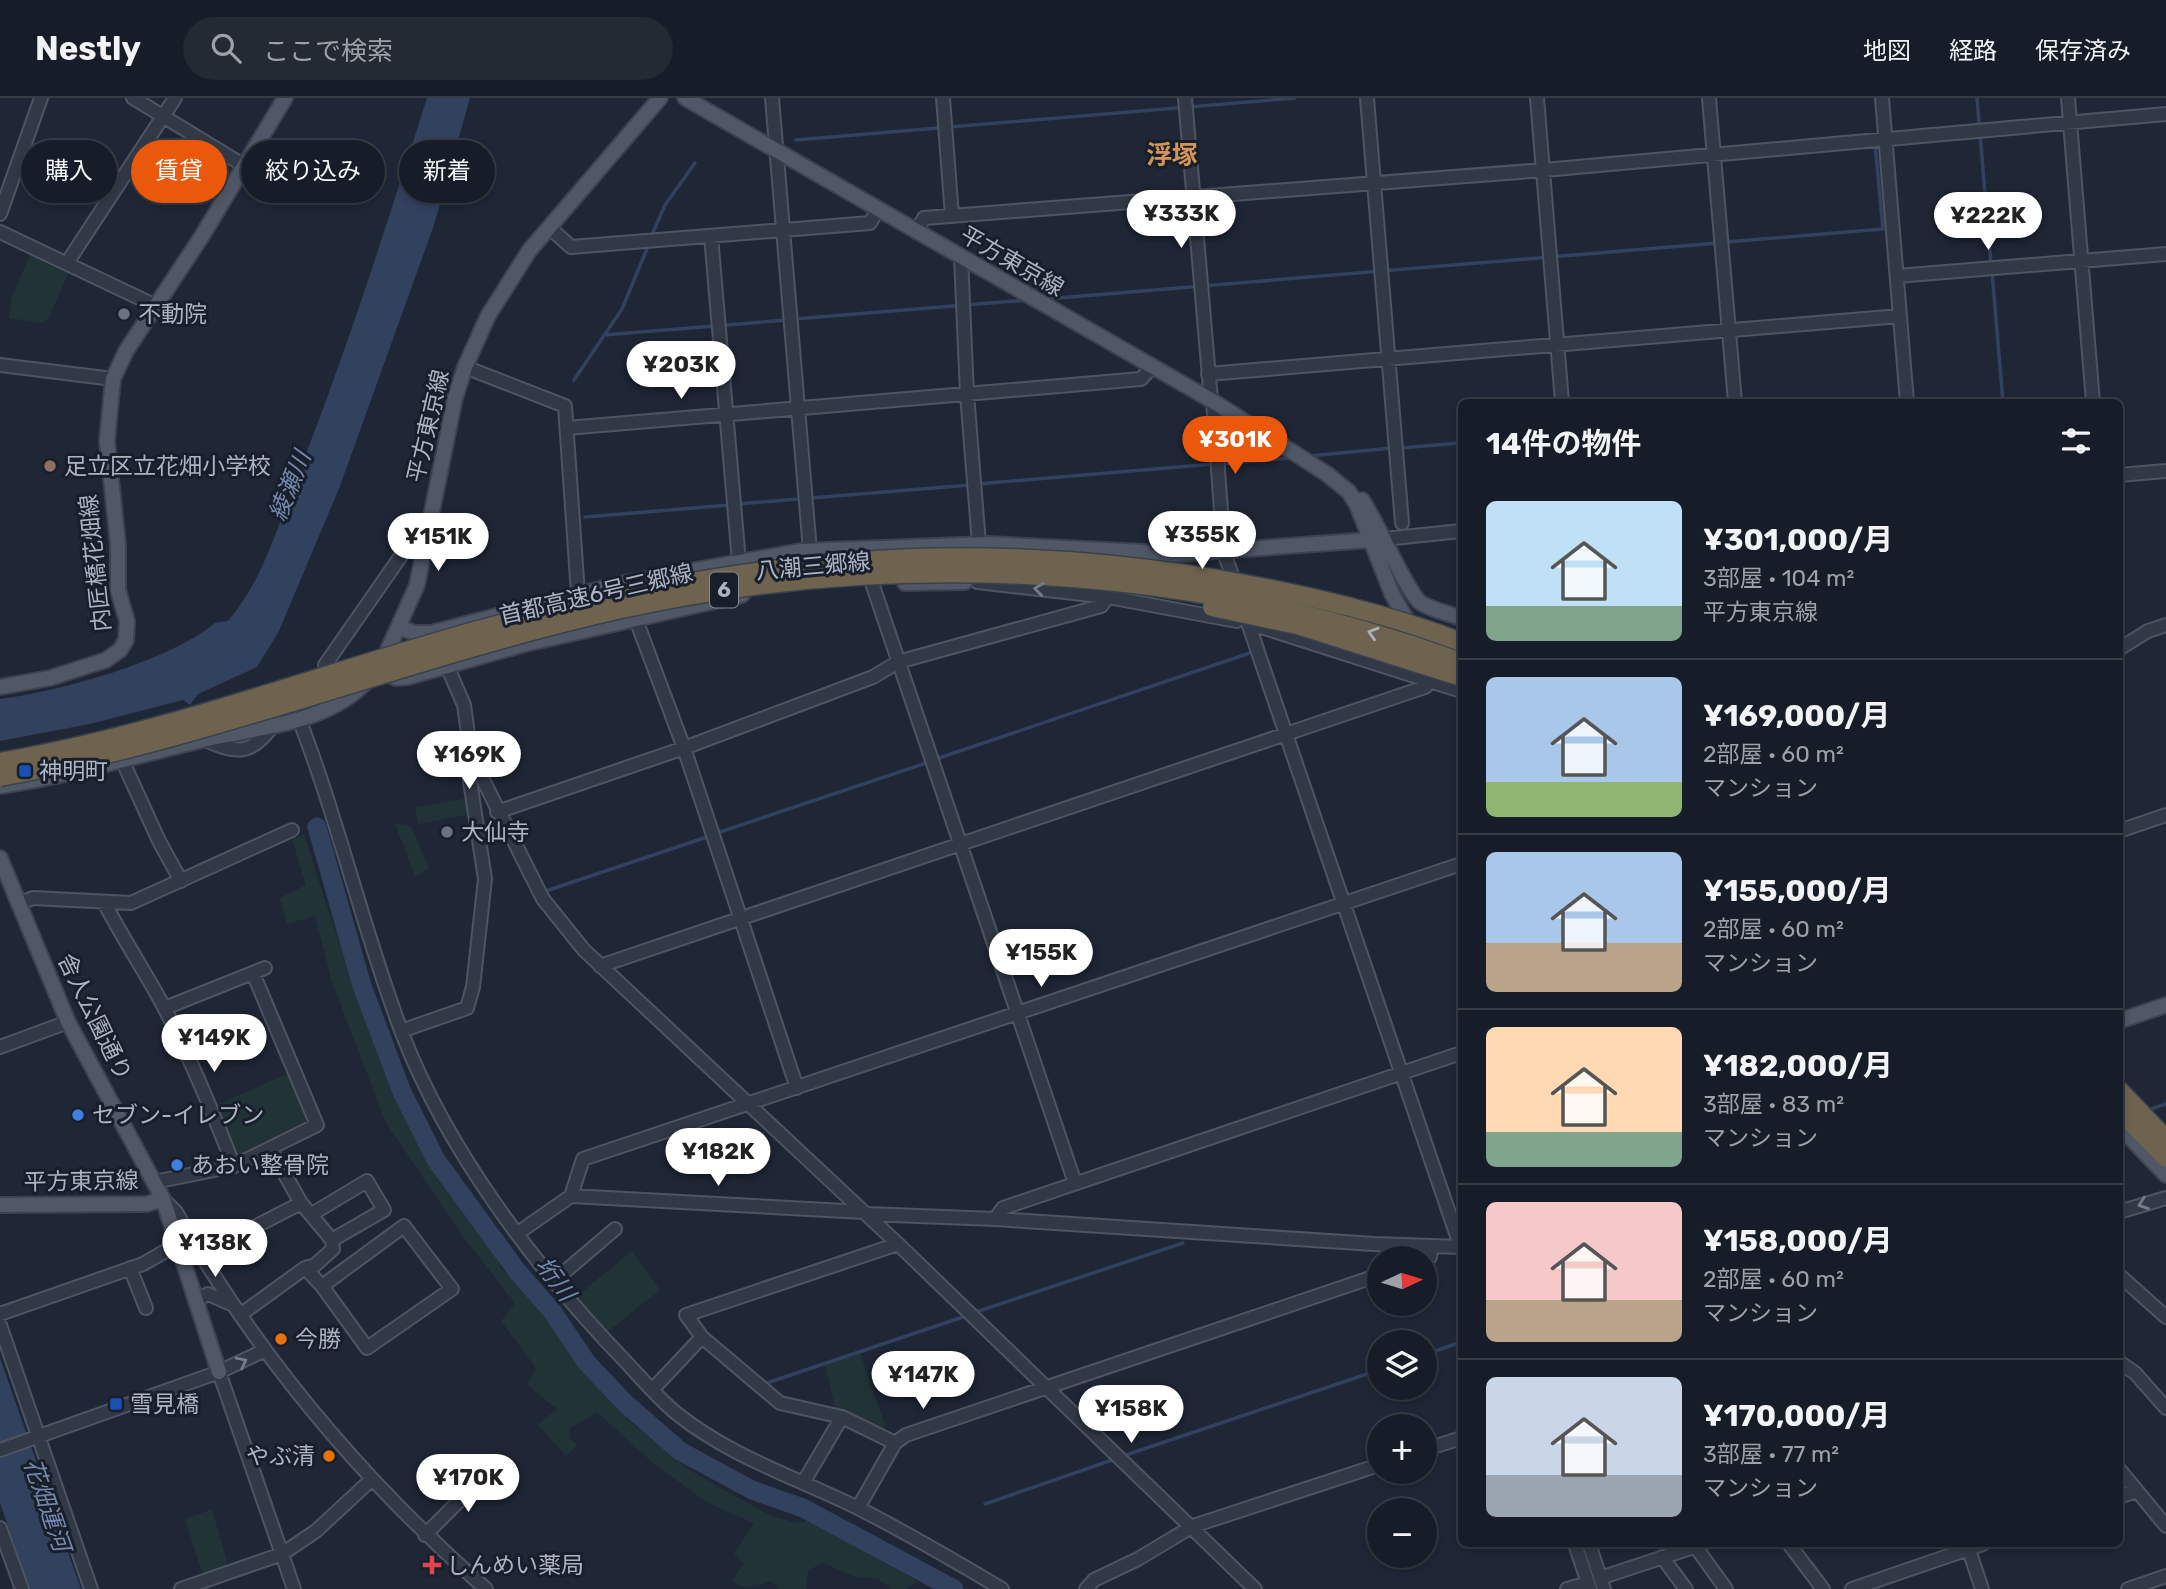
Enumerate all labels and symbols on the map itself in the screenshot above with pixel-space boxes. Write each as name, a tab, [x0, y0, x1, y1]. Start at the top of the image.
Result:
district label: 浮塚	[1146, 140, 1198, 171]
pin: ¥333K	[1132, 190, 1230, 250]
pin: ¥222K	[1939, 192, 2037, 252]
street label: 平方東京線	[955, 220, 1069, 302]
place label: 不動院	[138, 300, 207, 328]
marker: 不動院	[116, 306, 132, 322]
pin: ¥203K	[632, 342, 730, 401]
street label: 平方東京線	[401, 367, 455, 485]
pin: ¥301K	[1186, 416, 1284, 476]
water label: 綾瀬川	[264, 445, 318, 525]
place label: 足立区立花畑小学校	[64, 452, 271, 480]
marker: 足立区立花畑小学校	[42, 458, 58, 474]
street label: 内匠橋花畑線	[74, 493, 116, 633]
pin: ¥355K	[1153, 512, 1251, 571]
pin: ¥151K	[389, 514, 487, 573]
street label: 八潮三郷線	[754, 547, 872, 585]
street label: 首都高速6号三郷線	[496, 558, 696, 630]
road number: 6	[710, 573, 738, 608]
one-way arrow	[1033, 582, 1045, 597]
one-way arrow	[1367, 626, 1379, 641]
pin: ¥169K	[420, 732, 518, 791]
place label: 神明町	[39, 757, 108, 785]
marker: 神明町	[17, 763, 33, 779]
place label: 大仙寺	[461, 818, 530, 846]
marker: 大仙寺	[439, 824, 455, 840]
pin: ¥155K	[992, 930, 1090, 989]
street label: 舎人公園通り	[52, 949, 138, 1085]
pin: ¥149K	[165, 1014, 263, 1074]
place label: セブン-イレブン	[92, 1101, 264, 1129]
marker: セブン-イレブン	[70, 1107, 86, 1123]
pin: ¥182K	[669, 1128, 767, 1188]
place label: あおい整骨院	[191, 1151, 329, 1179]
marker: あおい整骨院	[169, 1157, 185, 1173]
street label: 平方東京線	[23, 1166, 139, 1196]
one-way arrow	[2137, 1196, 2149, 1210]
pin: ¥138K	[166, 1220, 264, 1279]
north arrow	[1367, 1246, 1437, 1316]
water label: 垳川	[529, 1251, 582, 1309]
place label: 今勝	[295, 1325, 341, 1353]
marker: 今勝	[273, 1331, 289, 1347]
pin: ¥147K	[874, 1352, 972, 1411]
one-way arrow	[235, 1356, 248, 1370]
pin: ¥158K	[1082, 1386, 1180, 1445]
place label: 雪見橋	[130, 1390, 199, 1418]
marker: 雪見橋	[108, 1396, 124, 1412]
place label: やぶ清	[246, 1442, 315, 1470]
marker: やぶ清	[321, 1448, 337, 1464]
pin: ¥170K	[419, 1454, 517, 1514]
water label: 花畑運河	[18, 1455, 77, 1559]
place label: しんめい薬局	[446, 1551, 584, 1579]
marker: しんめい薬局	[424, 1557, 440, 1573]

